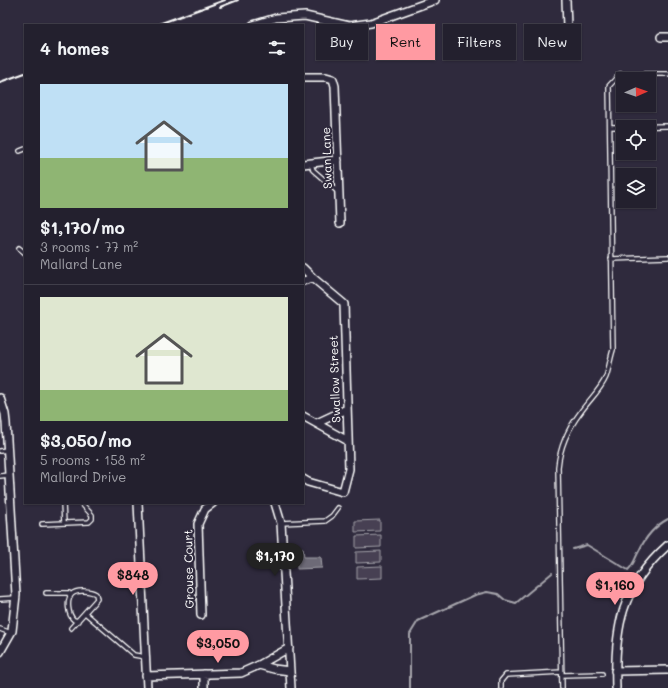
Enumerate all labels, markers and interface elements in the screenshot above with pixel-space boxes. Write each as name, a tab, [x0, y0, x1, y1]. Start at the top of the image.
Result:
chip: Buy	[316, 24, 368, 60]
chip: Rent	[376, 24, 435, 60]
chip: Filters	[443, 24, 516, 60]
chip: New	[524, 24, 581, 60]
text: 4 homes	[40, 37, 109, 59]
icon: filters	[266, 37, 288, 59]
north arrow	[616, 72, 656, 112]
map controls	[616, 72, 656, 208]
icon: home	[128, 110, 200, 182]
button: locate	[616, 120, 656, 160]
street label: Swan Lane	[317, 127, 335, 189]
button: layers	[616, 168, 656, 208]
text: $1,170/mo	[40, 216, 125, 238]
text: 3 rooms · 77 m²	[40, 238, 138, 255]
text: Mallard Lane	[40, 255, 122, 272]
icon: home	[128, 323, 200, 395]
street label: Swallow Street	[324, 335, 344, 423]
text: $3,050/mo	[40, 429, 131, 451]
text: 5 rooms · 158 m²	[40, 451, 145, 468]
text: Mallard Drive	[40, 468, 126, 485]
street label: Grouse Court	[179, 529, 197, 609]
pin: $1,170	[242, 543, 308, 577]
text: $1,170	[255, 547, 295, 564]
pin: $848	[109, 562, 157, 596]
text: $848	[117, 566, 149, 583]
pin: $1,160	[582, 572, 648, 606]
text: $1,160	[595, 576, 635, 593]
pin: $3,050	[185, 630, 251, 664]
text: $3,050	[196, 634, 240, 651]

